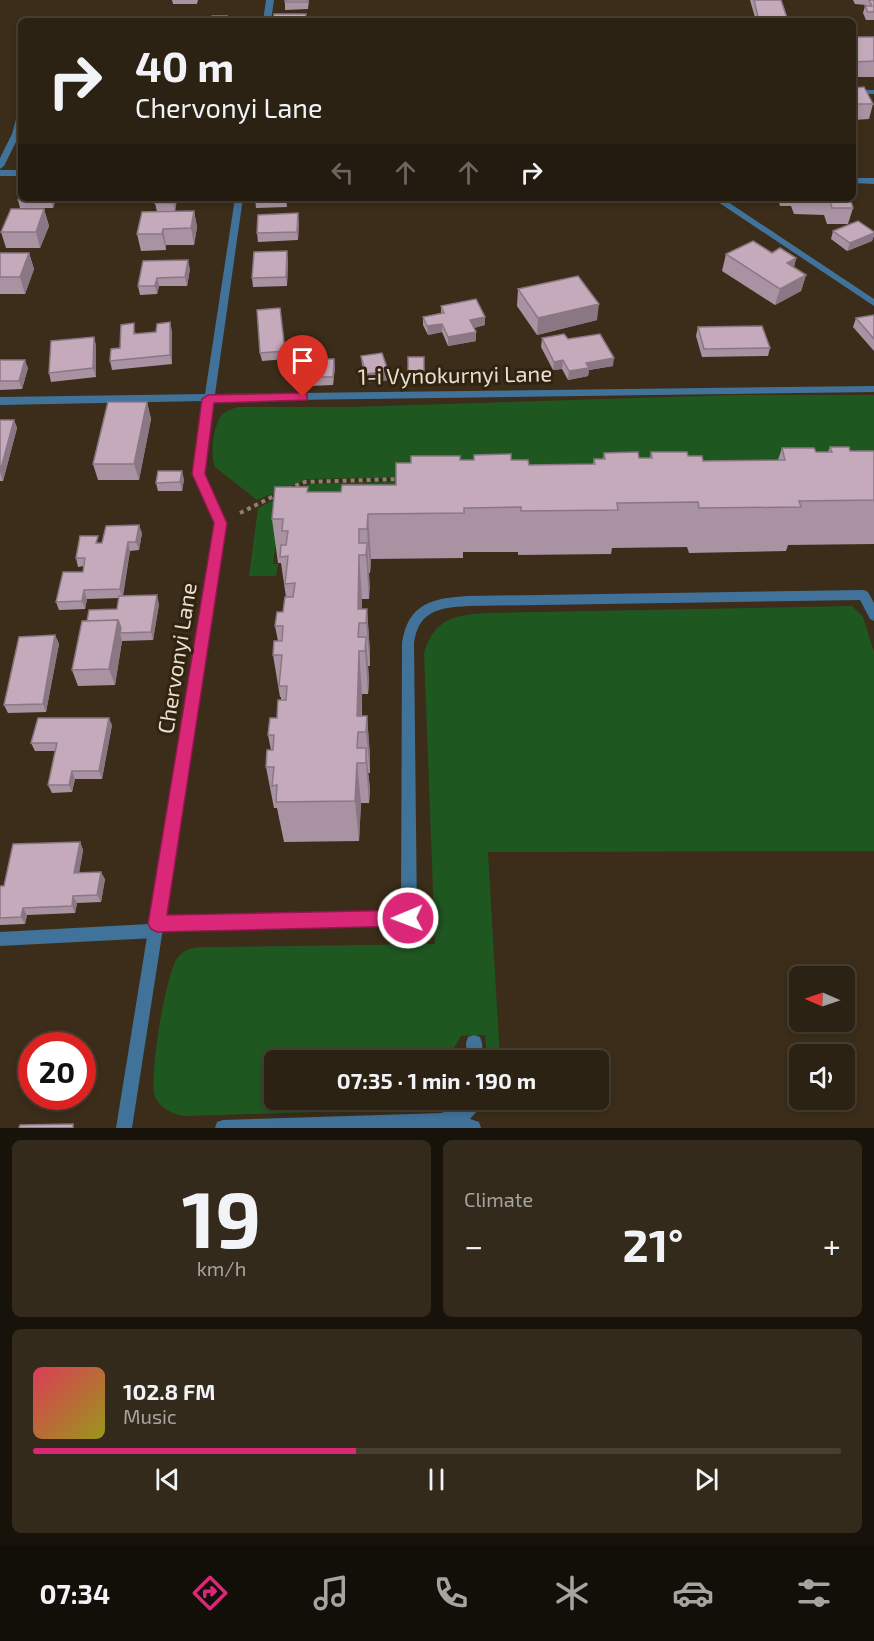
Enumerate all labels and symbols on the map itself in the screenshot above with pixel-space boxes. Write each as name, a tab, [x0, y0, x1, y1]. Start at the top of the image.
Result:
pin	[277, 335, 328, 397]
street label: 1-i Vynokurnyi Lane	[358, 359, 552, 389]
street label: Chervonyi Lane	[151, 581, 201, 735]
position arrow	[376, 886, 440, 950]
north arrow	[789, 966, 855, 1032]
speed limit sign: 20	[18, 1032, 96, 1110]

